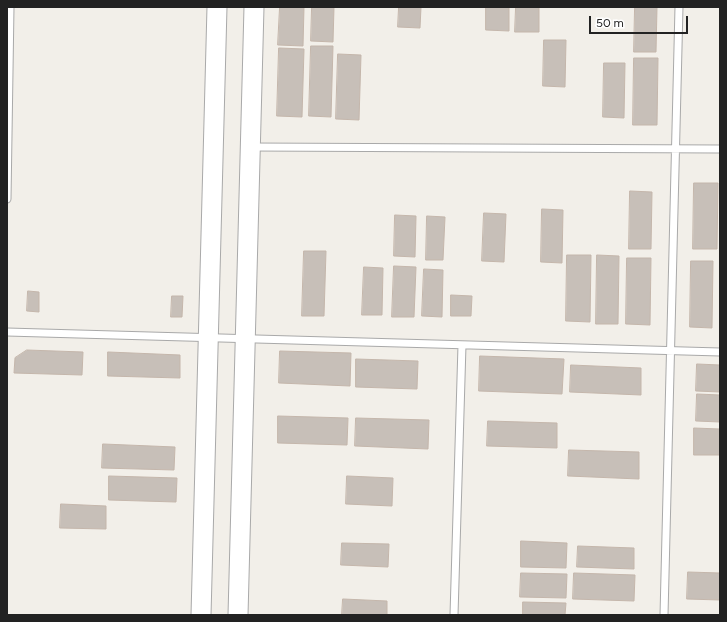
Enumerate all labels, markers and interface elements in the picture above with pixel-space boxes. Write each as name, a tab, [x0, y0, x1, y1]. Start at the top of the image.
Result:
scale bar	[591, 8, 690, 34]
text: 50 m	[596, 16, 624, 30]

